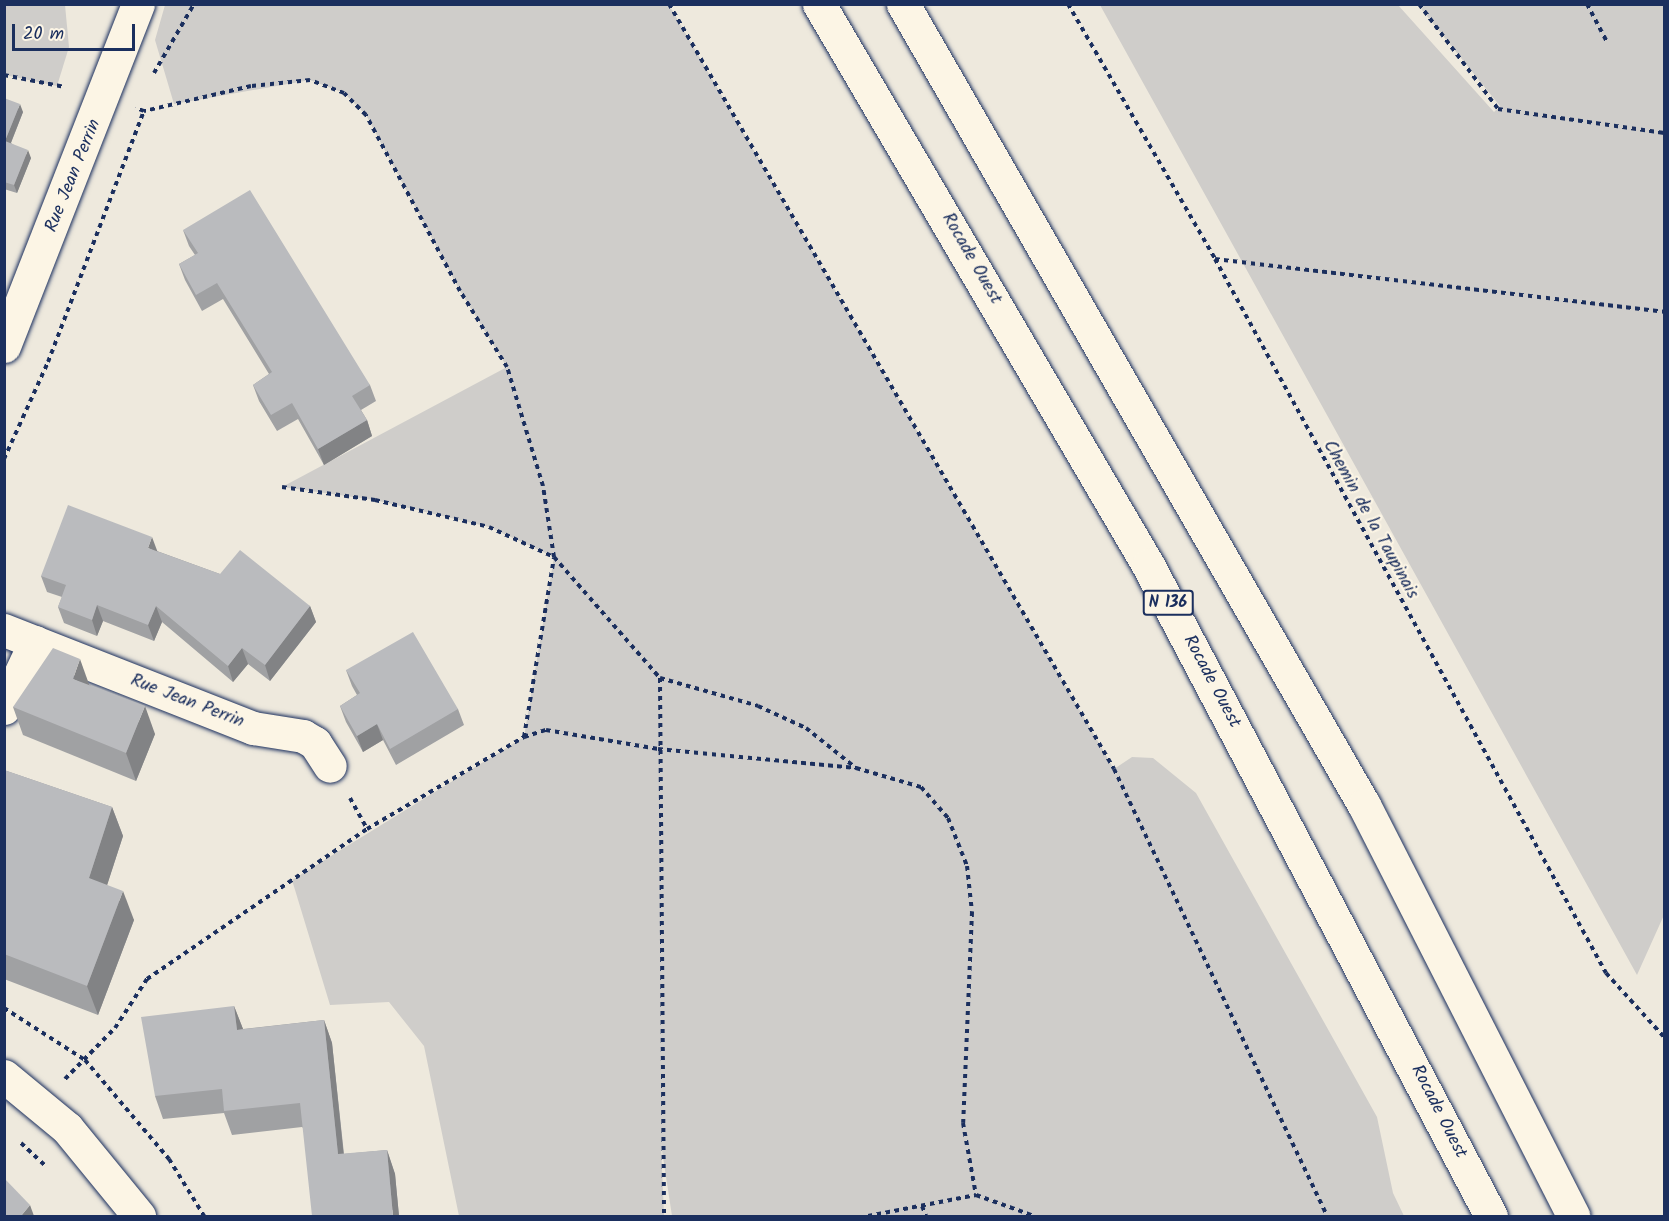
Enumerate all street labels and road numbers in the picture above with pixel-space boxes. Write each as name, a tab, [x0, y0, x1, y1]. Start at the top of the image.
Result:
street label: Rue Jean Perrin	[42, 116, 106, 236]
street label: Rocade Ouest	[936, 210, 1006, 308]
street label: Chemin de la Taupinais	[1317, 437, 1423, 603]
road number: N 136	[1142, 590, 1194, 616]
street label: Rocade Ouest	[1178, 632, 1244, 732]
street label: Rue Jean Perrin	[127, 670, 247, 734]
street label: Rocade Ouest	[1405, 1062, 1471, 1162]

